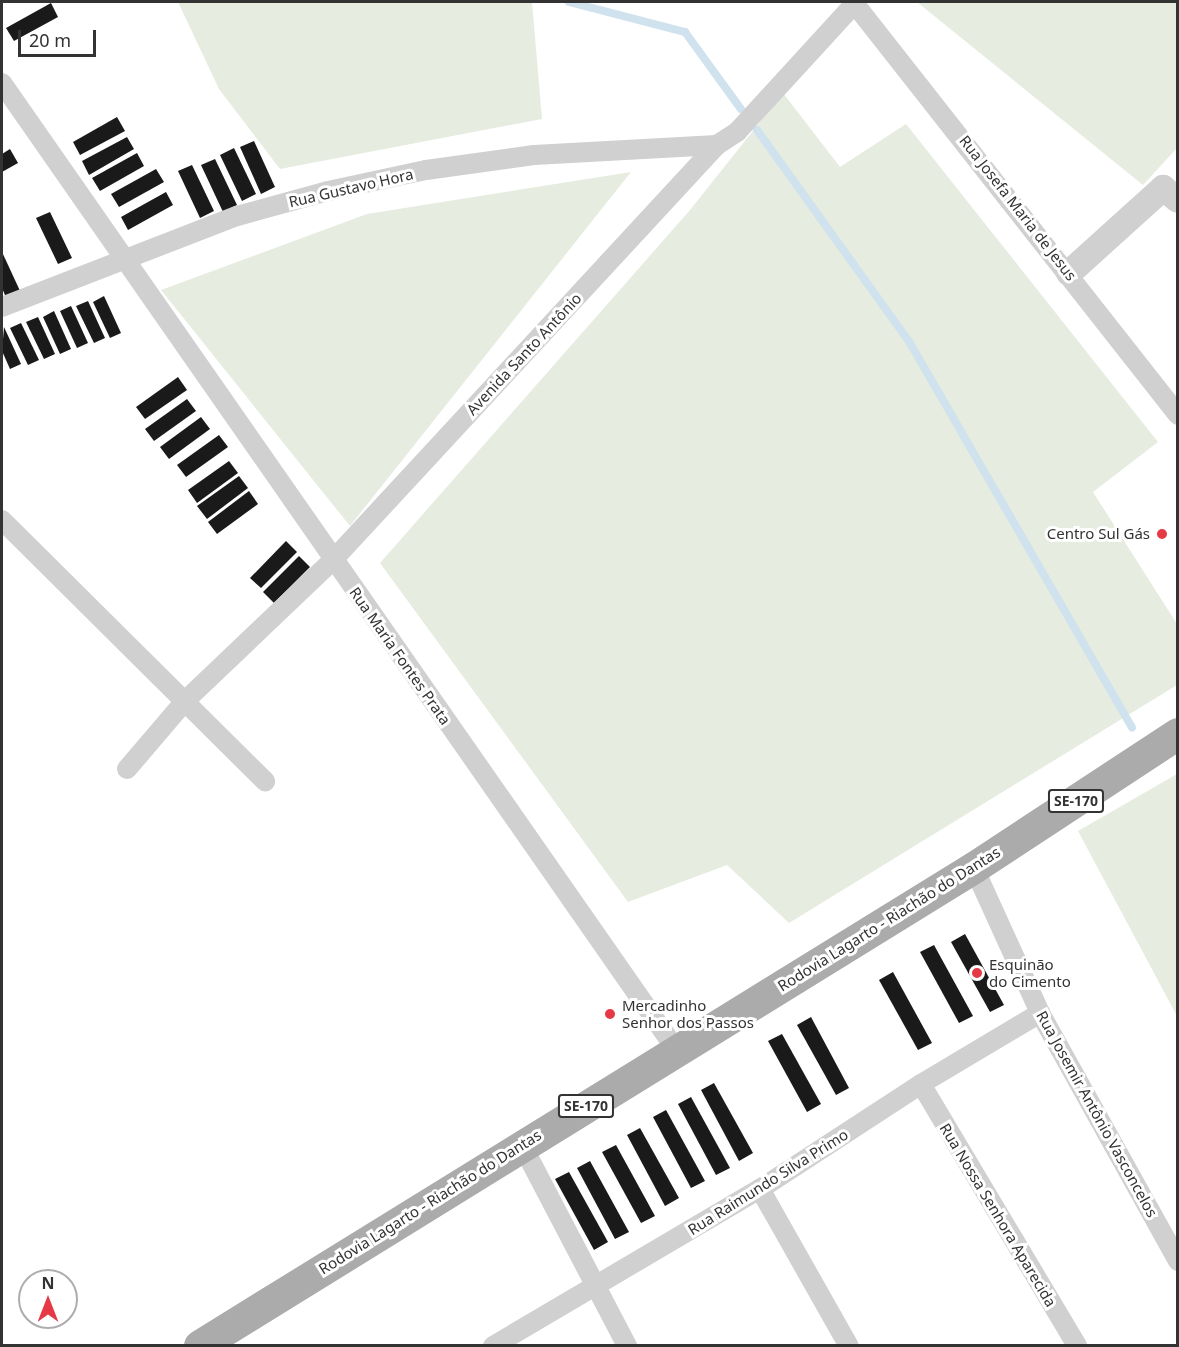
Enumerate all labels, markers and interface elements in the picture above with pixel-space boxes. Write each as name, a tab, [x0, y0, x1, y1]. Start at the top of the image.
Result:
scale bar	[21, 18, 99, 56]
text: 20 m	[29, 28, 71, 52]
street label: Rua Josefa Maria de Jesus	[956, 132, 1080, 284]
street label: Rua Gustavo Hora	[287, 165, 415, 211]
street label: Avenida Santo Antônio	[463, 289, 585, 419]
place label: Centro Sul Gás	[1047, 525, 1150, 543]
marker: Centro Sul Gás	[1155, 527, 1169, 541]
street label: Rua Maria Fontes Prata	[346, 584, 454, 728]
road number: SE-170	[1048, 790, 1104, 812]
street label: Rodovia Lagarto - Riachão do Dantas	[775, 843, 1003, 995]
place label: Esquinão do Cimento	[989, 955, 1071, 990]
marker: Esquinão do Cimento	[970, 966, 984, 980]
place label: Mercadinho Senhor dos Passos	[622, 996, 754, 1031]
marker: Mercadinho Senhor dos Passos	[603, 1007, 617, 1021]
street label: Rua Josemir Antônio Vasconcelos	[1033, 1008, 1161, 1220]
road number: SE-170	[558, 1095, 614, 1117]
street label: Rua Nossa Senhora Aparecida	[936, 1120, 1060, 1310]
street label: Rua Raimundo Silva Primo	[685, 1125, 851, 1239]
street label: Rodovia Lagarto - Riachão do Dantas	[316, 1126, 544, 1278]
north arrow	[18, 1269, 78, 1329]
text: N	[41, 1272, 55, 1294]

